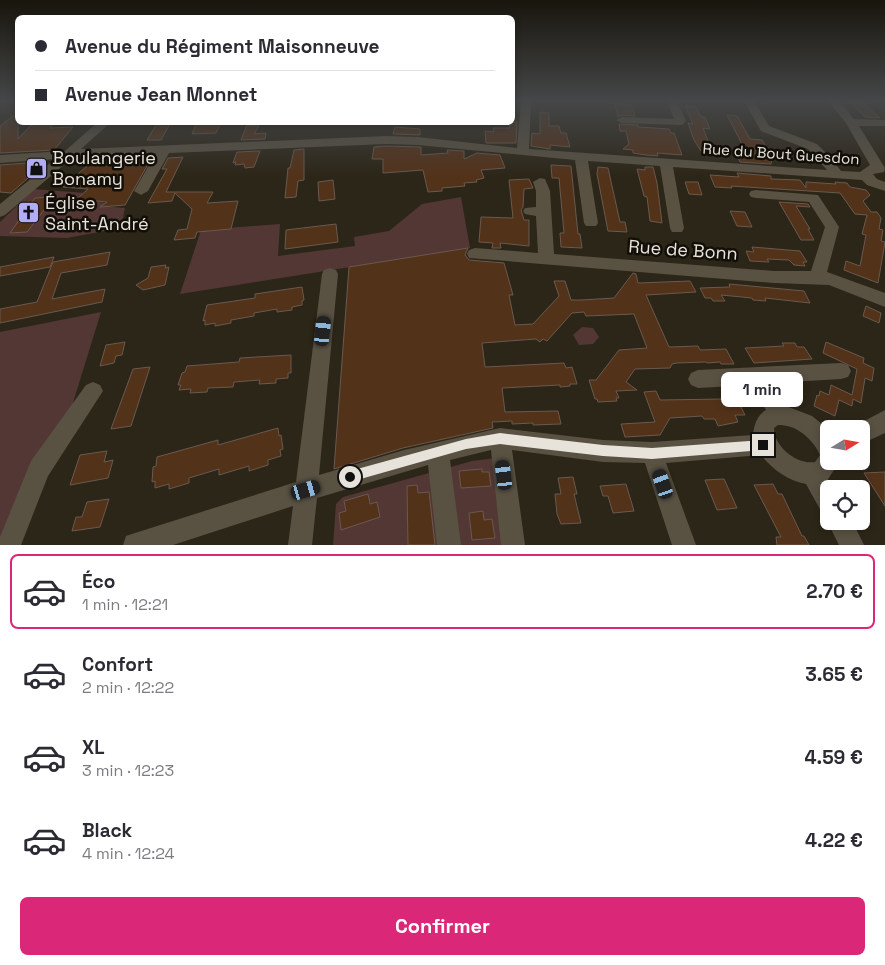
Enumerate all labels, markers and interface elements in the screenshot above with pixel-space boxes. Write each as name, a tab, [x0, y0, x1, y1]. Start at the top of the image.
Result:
text: Avenue du Régiment Maisonneuve	[65, 34, 380, 59]
text: Avenue Jean Monnet	[65, 82, 257, 107]
street label: Rue du Bout Guesdon	[702, 139, 860, 168]
place label: Boulangerie Bonamy	[52, 146, 156, 190]
shop icon: Boulangerie Bonamy	[24, 156, 48, 180]
place label: Église Saint-André	[45, 191, 149, 235]
church icon: Église Saint-André	[17, 201, 41, 225]
street label: Rue de Bonn	[628, 234, 739, 265]
car	[313, 315, 332, 347]
callout: 1 min	[722, 372, 804, 408]
text: 1 min	[742, 379, 782, 400]
north arrow	[820, 420, 870, 470]
map controls	[820, 420, 870, 530]
route end	[752, 434, 774, 456]
car	[494, 459, 513, 491]
route start	[339, 466, 361, 488]
car	[651, 467, 674, 501]
car	[289, 479, 322, 501]
button: locate	[820, 480, 870, 530]
icon: car	[22, 569, 67, 614]
text: Éco	[82, 569, 115, 594]
text: 2.70 €	[806, 579, 863, 604]
text: 1 min · 12:21	[82, 594, 168, 615]
icon: car	[22, 652, 67, 697]
text: Confort	[82, 652, 153, 677]
text: 3.65 €	[805, 662, 863, 687]
text: 2 min · 12:22	[82, 677, 174, 698]
icon: car	[22, 735, 67, 780]
text: XL	[82, 735, 105, 760]
text: 4.59 €	[804, 745, 863, 770]
text: 3 min · 12:23	[82, 760, 174, 781]
icon: car	[22, 818, 67, 863]
text: Black	[82, 818, 132, 843]
text: 4.22 €	[805, 828, 863, 853]
text: 4 min · 12:24	[82, 843, 174, 864]
button: Confirmer	[20, 897, 865, 955]

